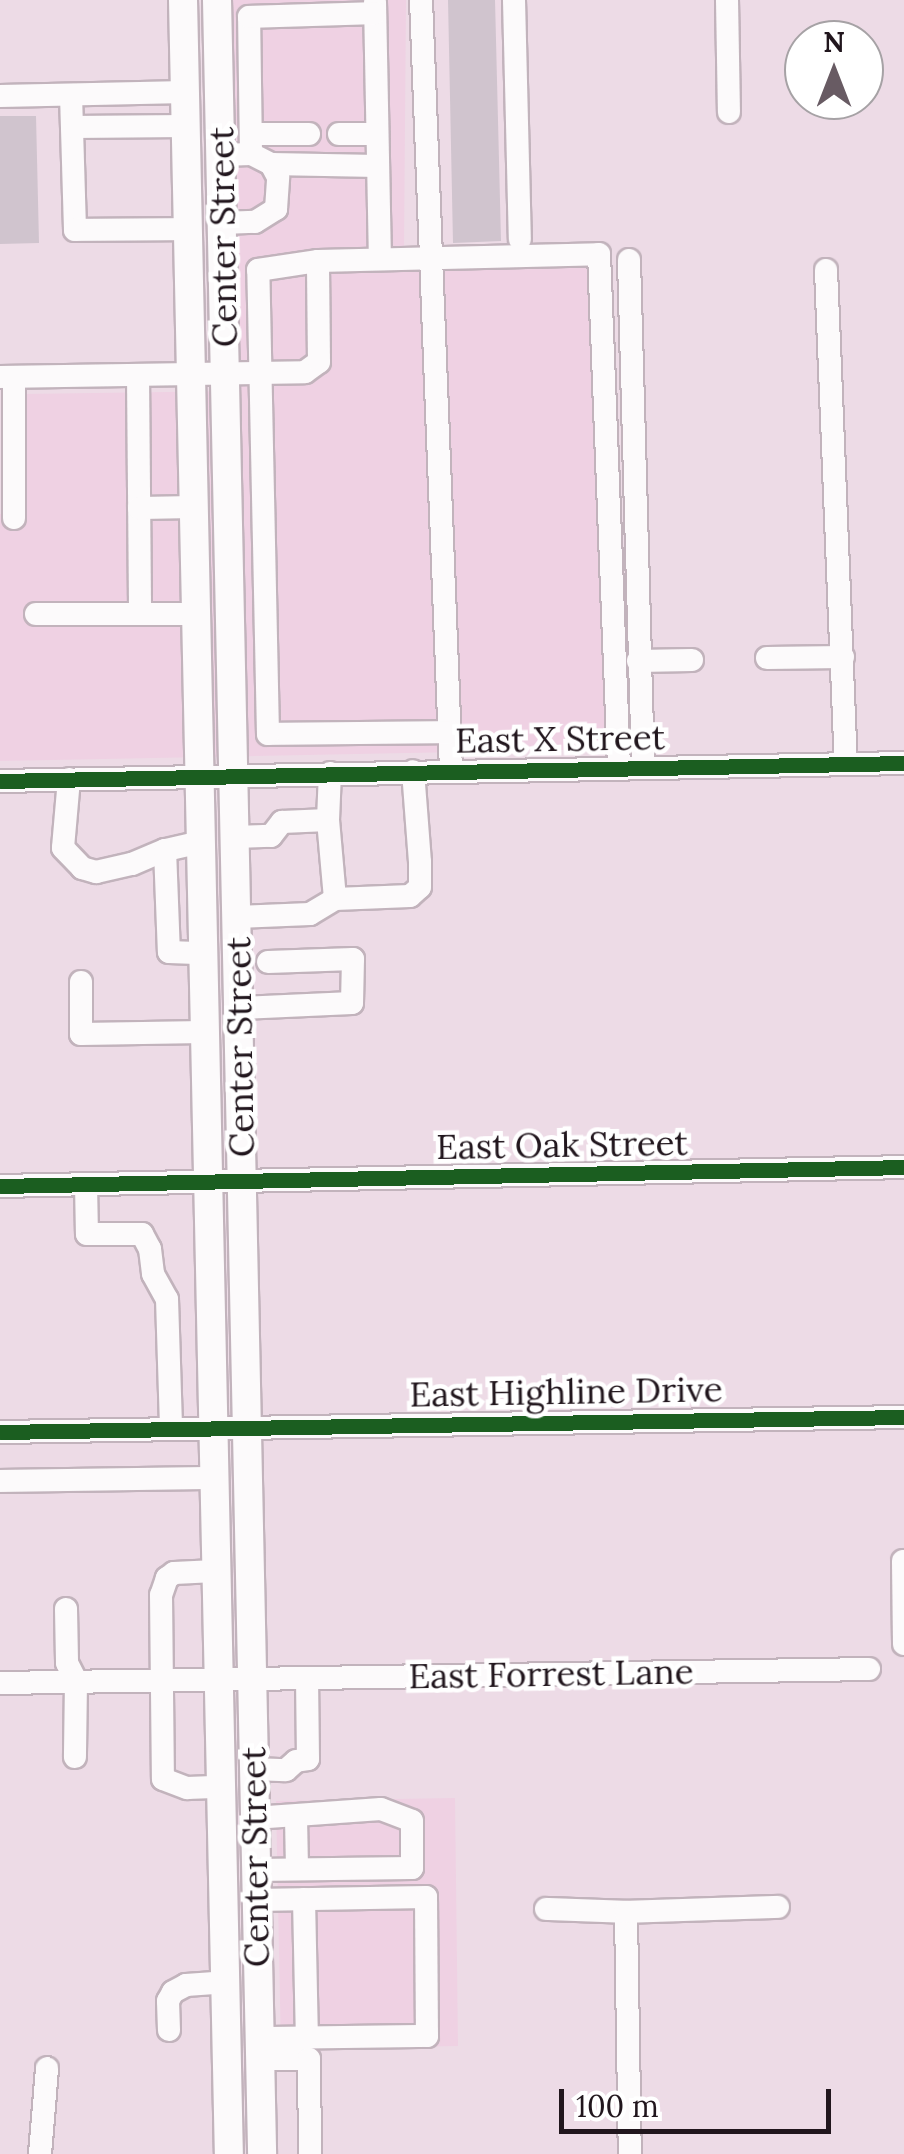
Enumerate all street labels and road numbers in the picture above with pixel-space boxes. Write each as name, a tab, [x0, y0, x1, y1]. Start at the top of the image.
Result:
street label: Center Street	[200, 126, 246, 348]
street label: East X Street	[455, 716, 665, 762]
street label: Center Street	[217, 936, 263, 1158]
street label: East Oak Street	[436, 1122, 688, 1168]
street label: East Highline Drive	[409, 1368, 723, 1416]
street label: East Forrest Lane	[408, 1651, 694, 1697]
street label: Center Street	[232, 1746, 278, 1968]

